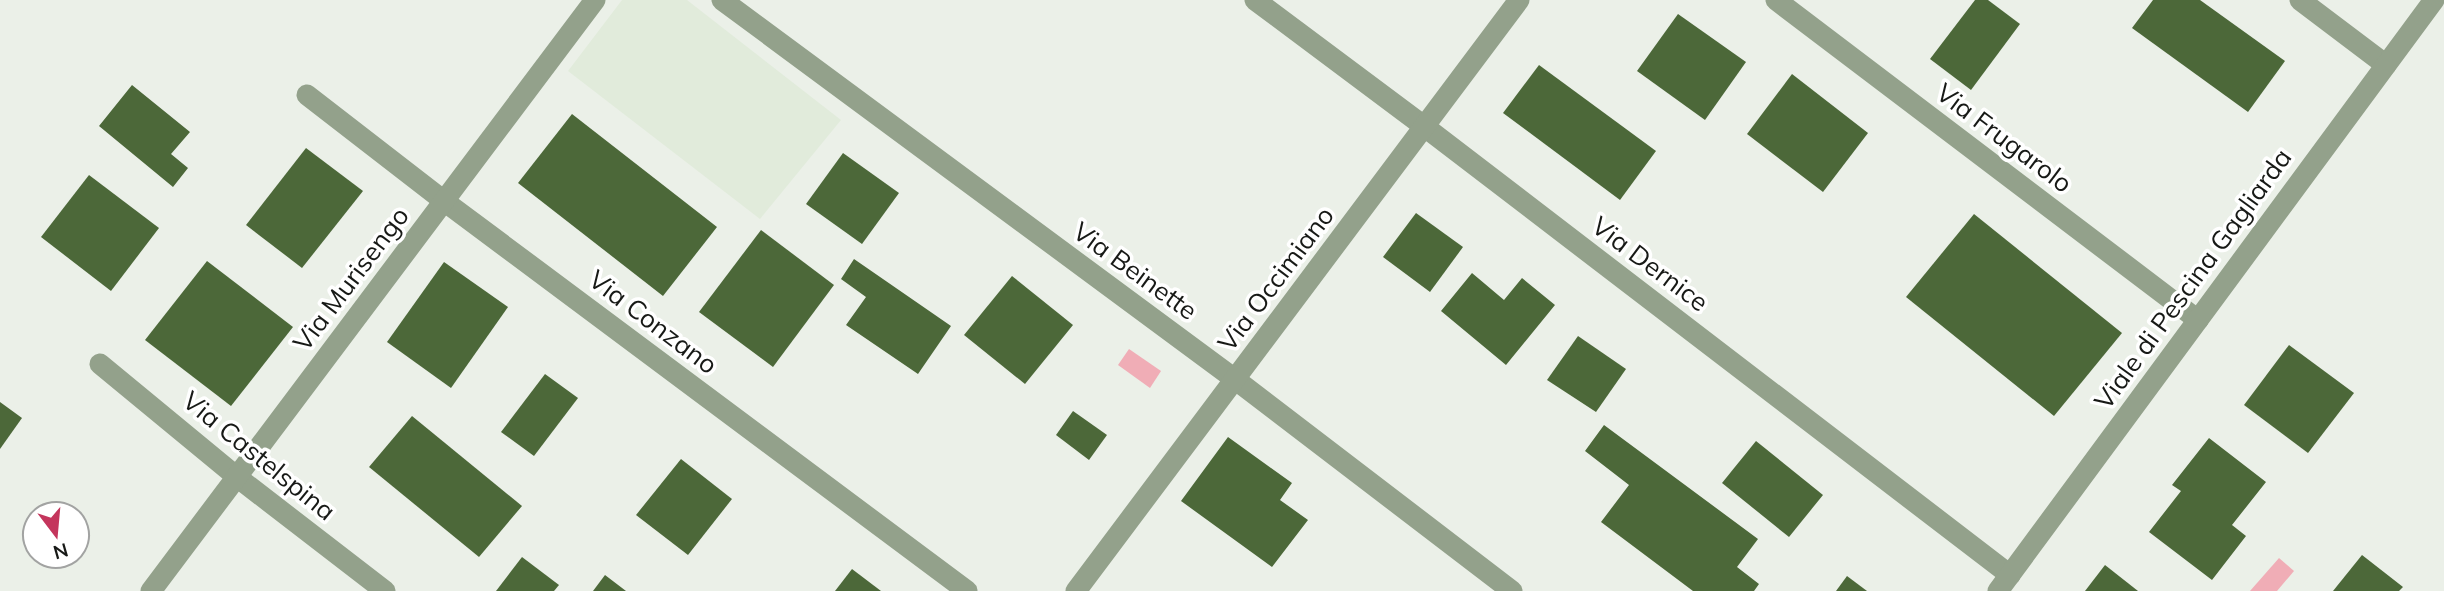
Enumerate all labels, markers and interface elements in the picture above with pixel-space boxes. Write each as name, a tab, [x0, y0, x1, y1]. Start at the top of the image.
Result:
street label: Via Frugarolo	[1930, 76, 2079, 200]
street label: Viale di Pescina Gagliarda	[2087, 142, 2298, 416]
street label: Via Murisengo	[286, 200, 416, 357]
street label: Via Occimiano	[1210, 200, 1341, 358]
street label: Via Dernice	[1585, 209, 1715, 318]
street label: Via Beinette	[1067, 214, 1204, 327]
street label: Via Conzano	[582, 262, 724, 381]
street label: Via Castelspina	[176, 384, 342, 527]
north arrow	[21, 500, 91, 570]
text: N	[50, 538, 71, 565]

